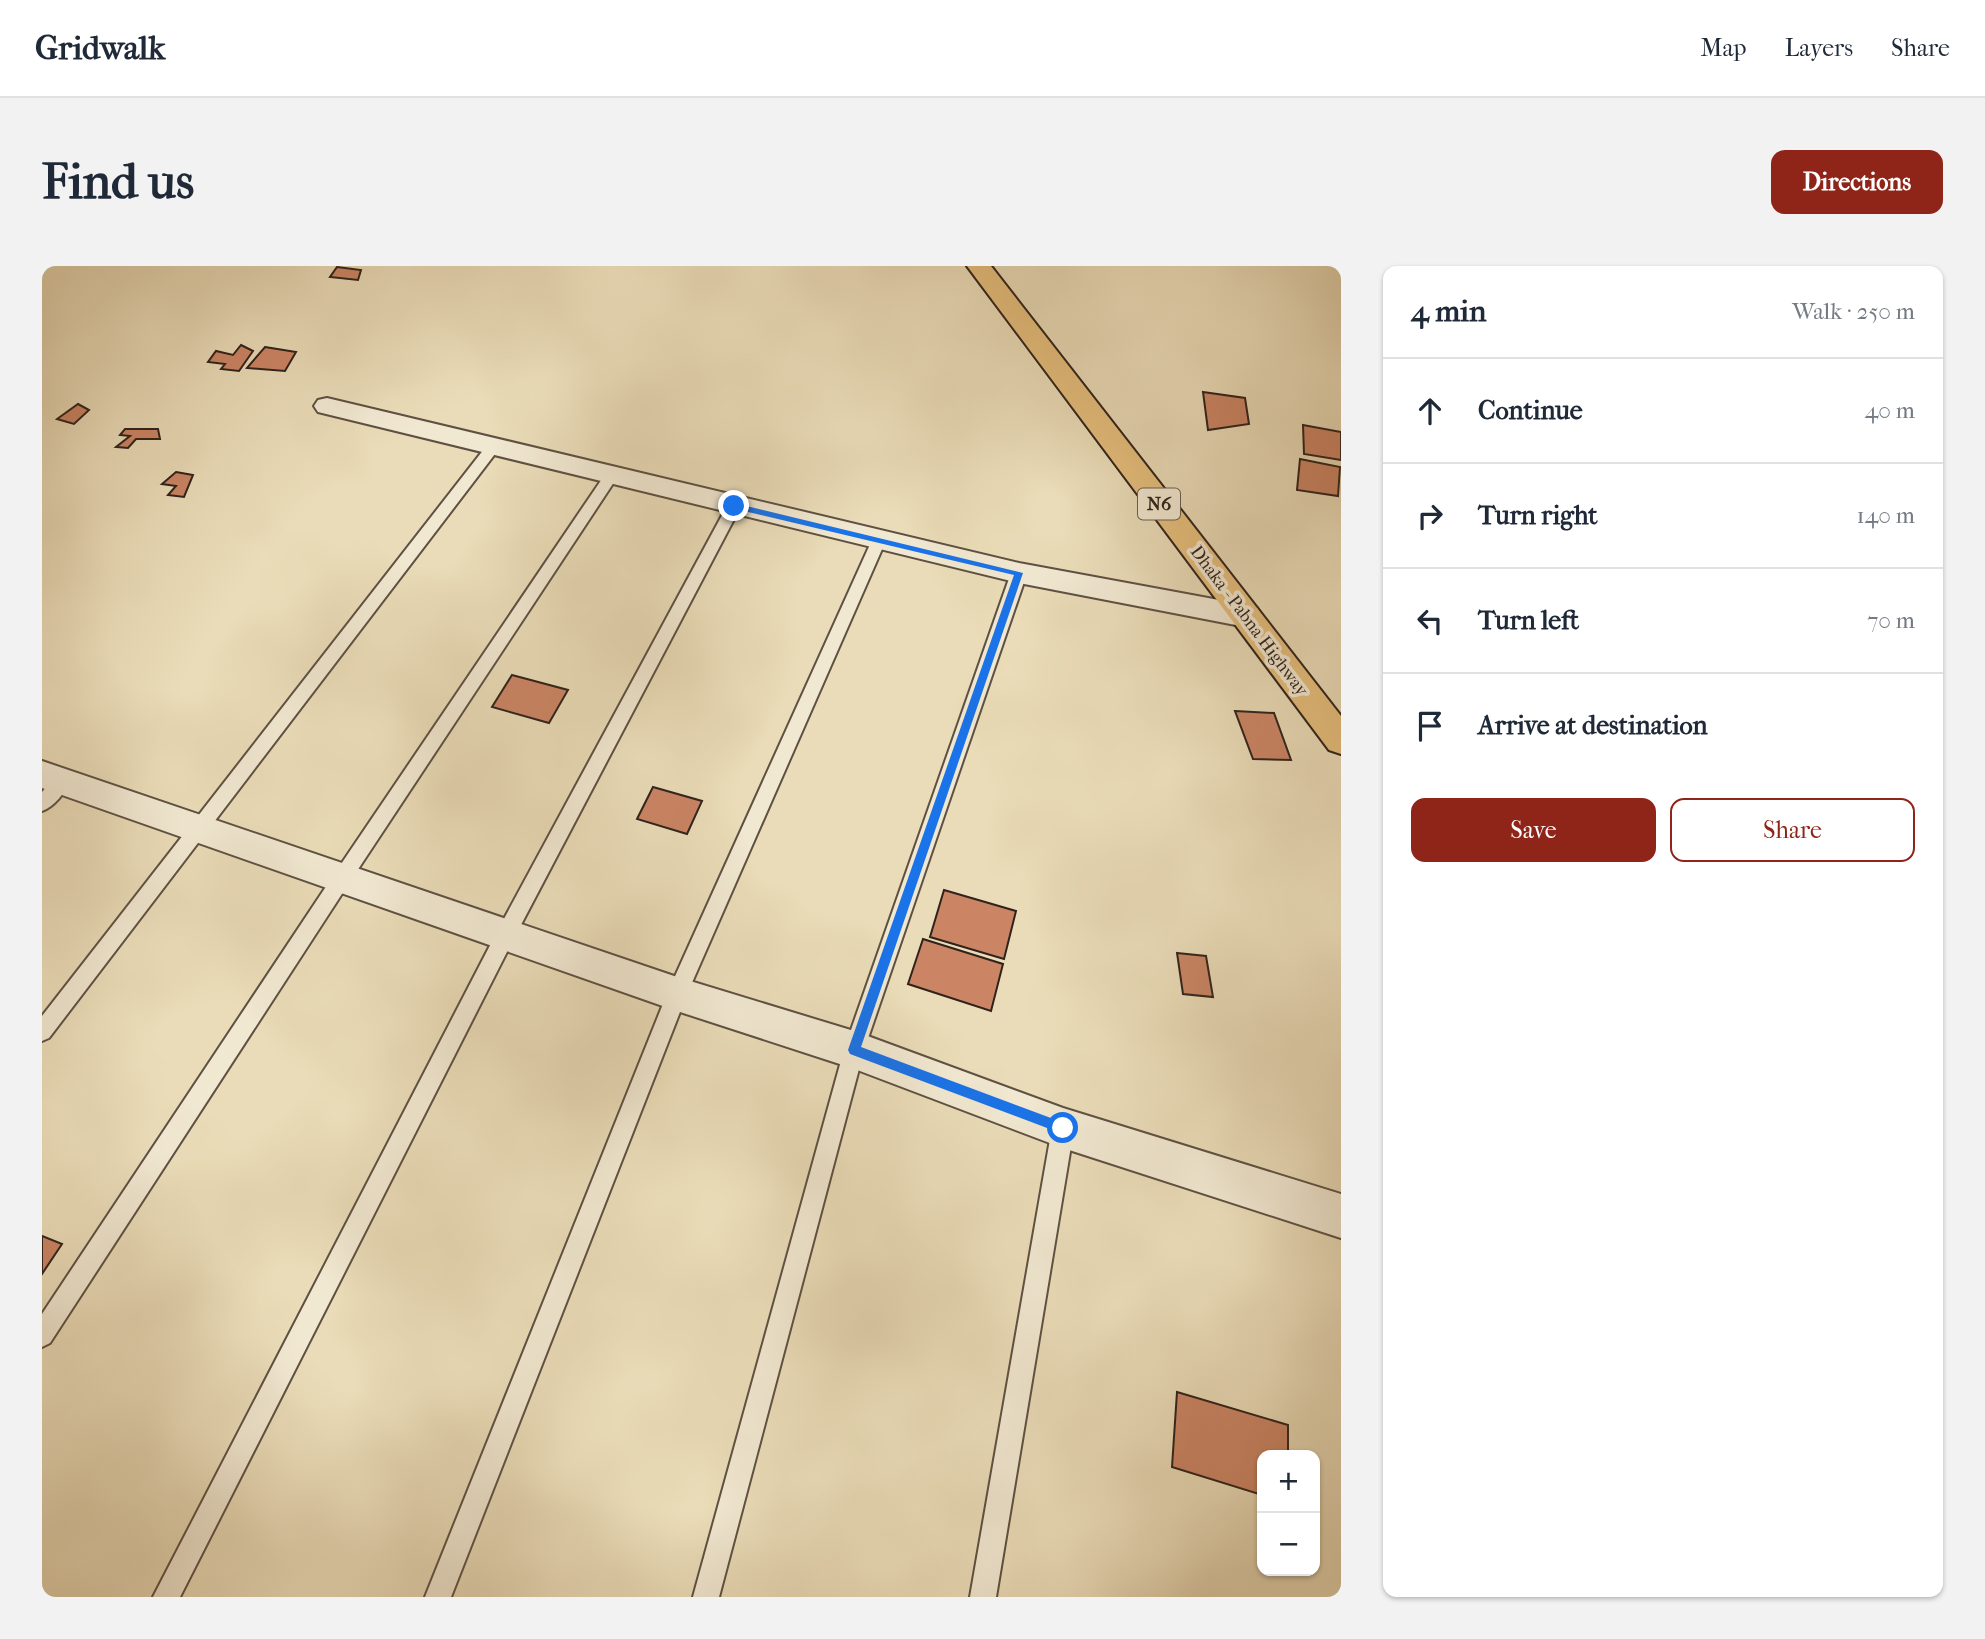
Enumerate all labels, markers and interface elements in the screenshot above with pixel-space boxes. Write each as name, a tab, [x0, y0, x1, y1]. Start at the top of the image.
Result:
text: Gridwalk	[35, 29, 165, 68]
text: Map	[1701, 34, 1747, 62]
text: Layers	[1785, 34, 1853, 62]
text: Share	[1891, 34, 1950, 62]
button: Directions	[1771, 150, 1943, 214]
text: Find us	[42, 153, 194, 211]
text: 4 min	[1411, 294, 1486, 329]
text: Walk · 250 m	[1792, 298, 1915, 325]
icon: ahead	[1411, 392, 1449, 430]
text: Continue	[1478, 395, 1583, 426]
text: 40 m	[1865, 397, 1915, 424]
road number: N6	[1138, 488, 1180, 520]
route end	[718, 490, 749, 521]
icon: right	[1411, 497, 1449, 535]
text: Turn right	[1478, 500, 1598, 531]
text: 140 m	[1856, 502, 1915, 529]
street label: Dhaka - Pabna Highway	[1186, 542, 1313, 701]
icon: left	[1411, 602, 1449, 640]
text: Turn left	[1478, 605, 1579, 636]
text: 70 m	[1867, 607, 1915, 634]
icon: arrive	[1411, 707, 1449, 745]
text: Arrive at destination	[1478, 710, 1708, 741]
button: Save	[1411, 798, 1656, 862]
button: Share	[1670, 798, 1915, 862]
route start	[1047, 1112, 1078, 1143]
map controls	[1257, 1450, 1320, 1576]
button: +	[1257, 1450, 1320, 1513]
button: −	[1257, 1513, 1320, 1576]

